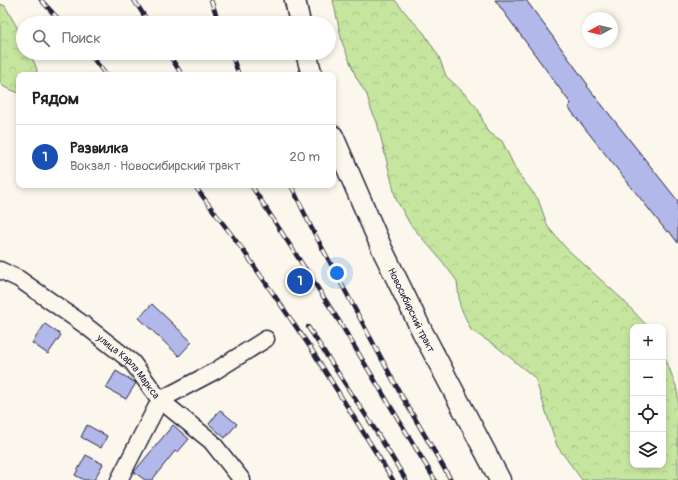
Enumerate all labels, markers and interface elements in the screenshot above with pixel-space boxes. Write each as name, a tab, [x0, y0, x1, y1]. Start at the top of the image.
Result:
north arrow	[582, 12, 618, 48]
search box	[16, 16, 336, 60]
icon: search	[30, 27, 52, 49]
text: Поиск	[62, 29, 101, 48]
text: Рядом	[32, 88, 79, 109]
text: Развилка	[70, 139, 128, 158]
text: 1	[42, 149, 48, 165]
text: 20 m	[289, 149, 320, 165]
text: Вокзал · Новосибирский тракт	[70, 158, 240, 174]
your location	[327, 263, 347, 283]
pin: 1	[287, 266, 313, 296]
street label: Новосибирский тракт	[385, 266, 437, 355]
map controls	[630, 324, 666, 468]
button: +	[630, 324, 666, 360]
street label: улица Карла Маркса	[94, 331, 162, 402]
button: −	[630, 360, 666, 396]
button: locate	[630, 396, 666, 432]
button: layers	[630, 432, 666, 468]

